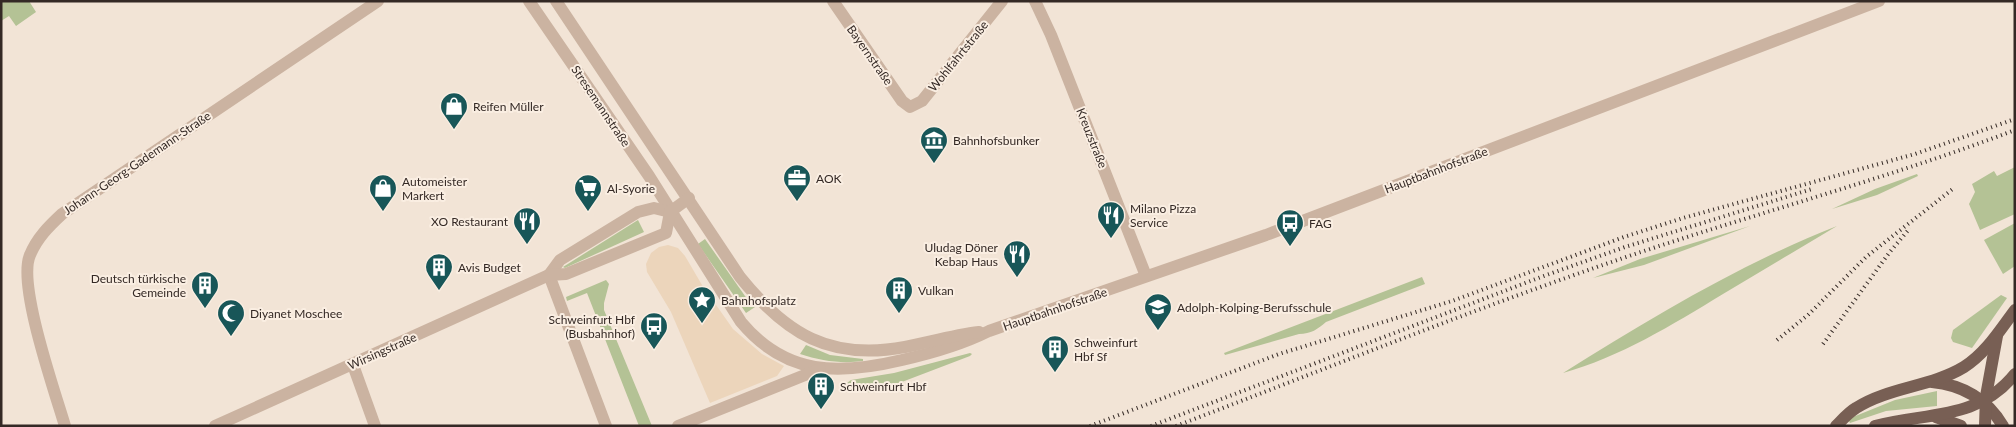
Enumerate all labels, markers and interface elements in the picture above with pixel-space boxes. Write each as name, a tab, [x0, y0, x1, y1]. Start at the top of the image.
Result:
street label: Wohlfahrtstraße	[925, 18, 991, 94]
street label: Bayernstraße	[844, 22, 896, 88]
street label: Stresemannstraße	[568, 63, 634, 149]
shop icon: Reifen Müller	[439, 91, 469, 130]
place label: Reifen Müller	[473, 99, 544, 114]
street label: Kreuzstraße	[1073, 106, 1111, 170]
street label: Johann-Georg-Gademann-Straße	[60, 108, 214, 218]
museum icon: Bahnhofsbunker	[919, 125, 949, 164]
place label: Bahnhofsbunker	[953, 133, 1040, 148]
street label: Hauptbahnhofstraße	[1382, 143, 1490, 197]
office icon: AOK	[782, 163, 812, 202]
place label: AOK	[816, 171, 842, 186]
shop icon: Automeister Markert	[368, 173, 398, 212]
supermarket icon: Al-Syorie	[573, 173, 603, 212]
place label: Automeister Markert	[402, 174, 468, 203]
place label: Al-Syorie	[607, 181, 655, 196]
restaurant icon: Milano Pizza Service	[1096, 200, 1126, 239]
place label: Milano Pizza Service	[1130, 201, 1196, 230]
restaurant icon: XO Restaurant	[512, 206, 542, 245]
bus stop icon: FAG	[1275, 208, 1305, 247]
place label: XO Restaurant	[431, 214, 509, 229]
place label: FAG	[1309, 216, 1332, 231]
restaurant icon: Uludag Döner Kebap Haus	[1002, 239, 1032, 278]
place label: Uludag Döner Kebap Haus	[925, 240, 999, 269]
building icon: Avis Budget	[424, 252, 454, 291]
place label: Avis Budget	[458, 260, 521, 275]
building icon: Deutsch türkische Gemeinde	[190, 270, 220, 309]
place label: Deutsch türkische Gemeinde	[91, 271, 186, 300]
building icon: Vulkan	[884, 275, 914, 314]
place label: Vulkan	[918, 283, 954, 298]
street label: Hauptbahnhofstraße	[1001, 284, 1109, 334]
place icon: Bahnhofsplatz	[687, 285, 717, 324]
school or university icon: Adolph-Kolping-Berufsschule	[1143, 292, 1173, 331]
place label: Bahnhofsplatz	[721, 293, 797, 308]
mosque icon: Diyanet Moschee	[216, 298, 246, 337]
place label: Adolph-Kolping-Berufsschule	[1177, 300, 1331, 315]
place label: Diyanet Moschee	[250, 306, 342, 321]
bus stop icon: Schweinfurt Hbf (Busbahnhof)	[639, 311, 669, 350]
place label: Schweinfurt Hbf (Busbahnhof)	[548, 312, 636, 341]
street label: Wirsingstraße	[345, 329, 419, 373]
building icon: Schweinfurt Hbf Sf	[1040, 334, 1070, 373]
place label: Schweinfurt Hbf Sf	[1074, 335, 1138, 364]
building icon: Schweinfurt Hbf	[806, 371, 836, 410]
place label: Schweinfurt Hbf	[840, 379, 927, 394]

